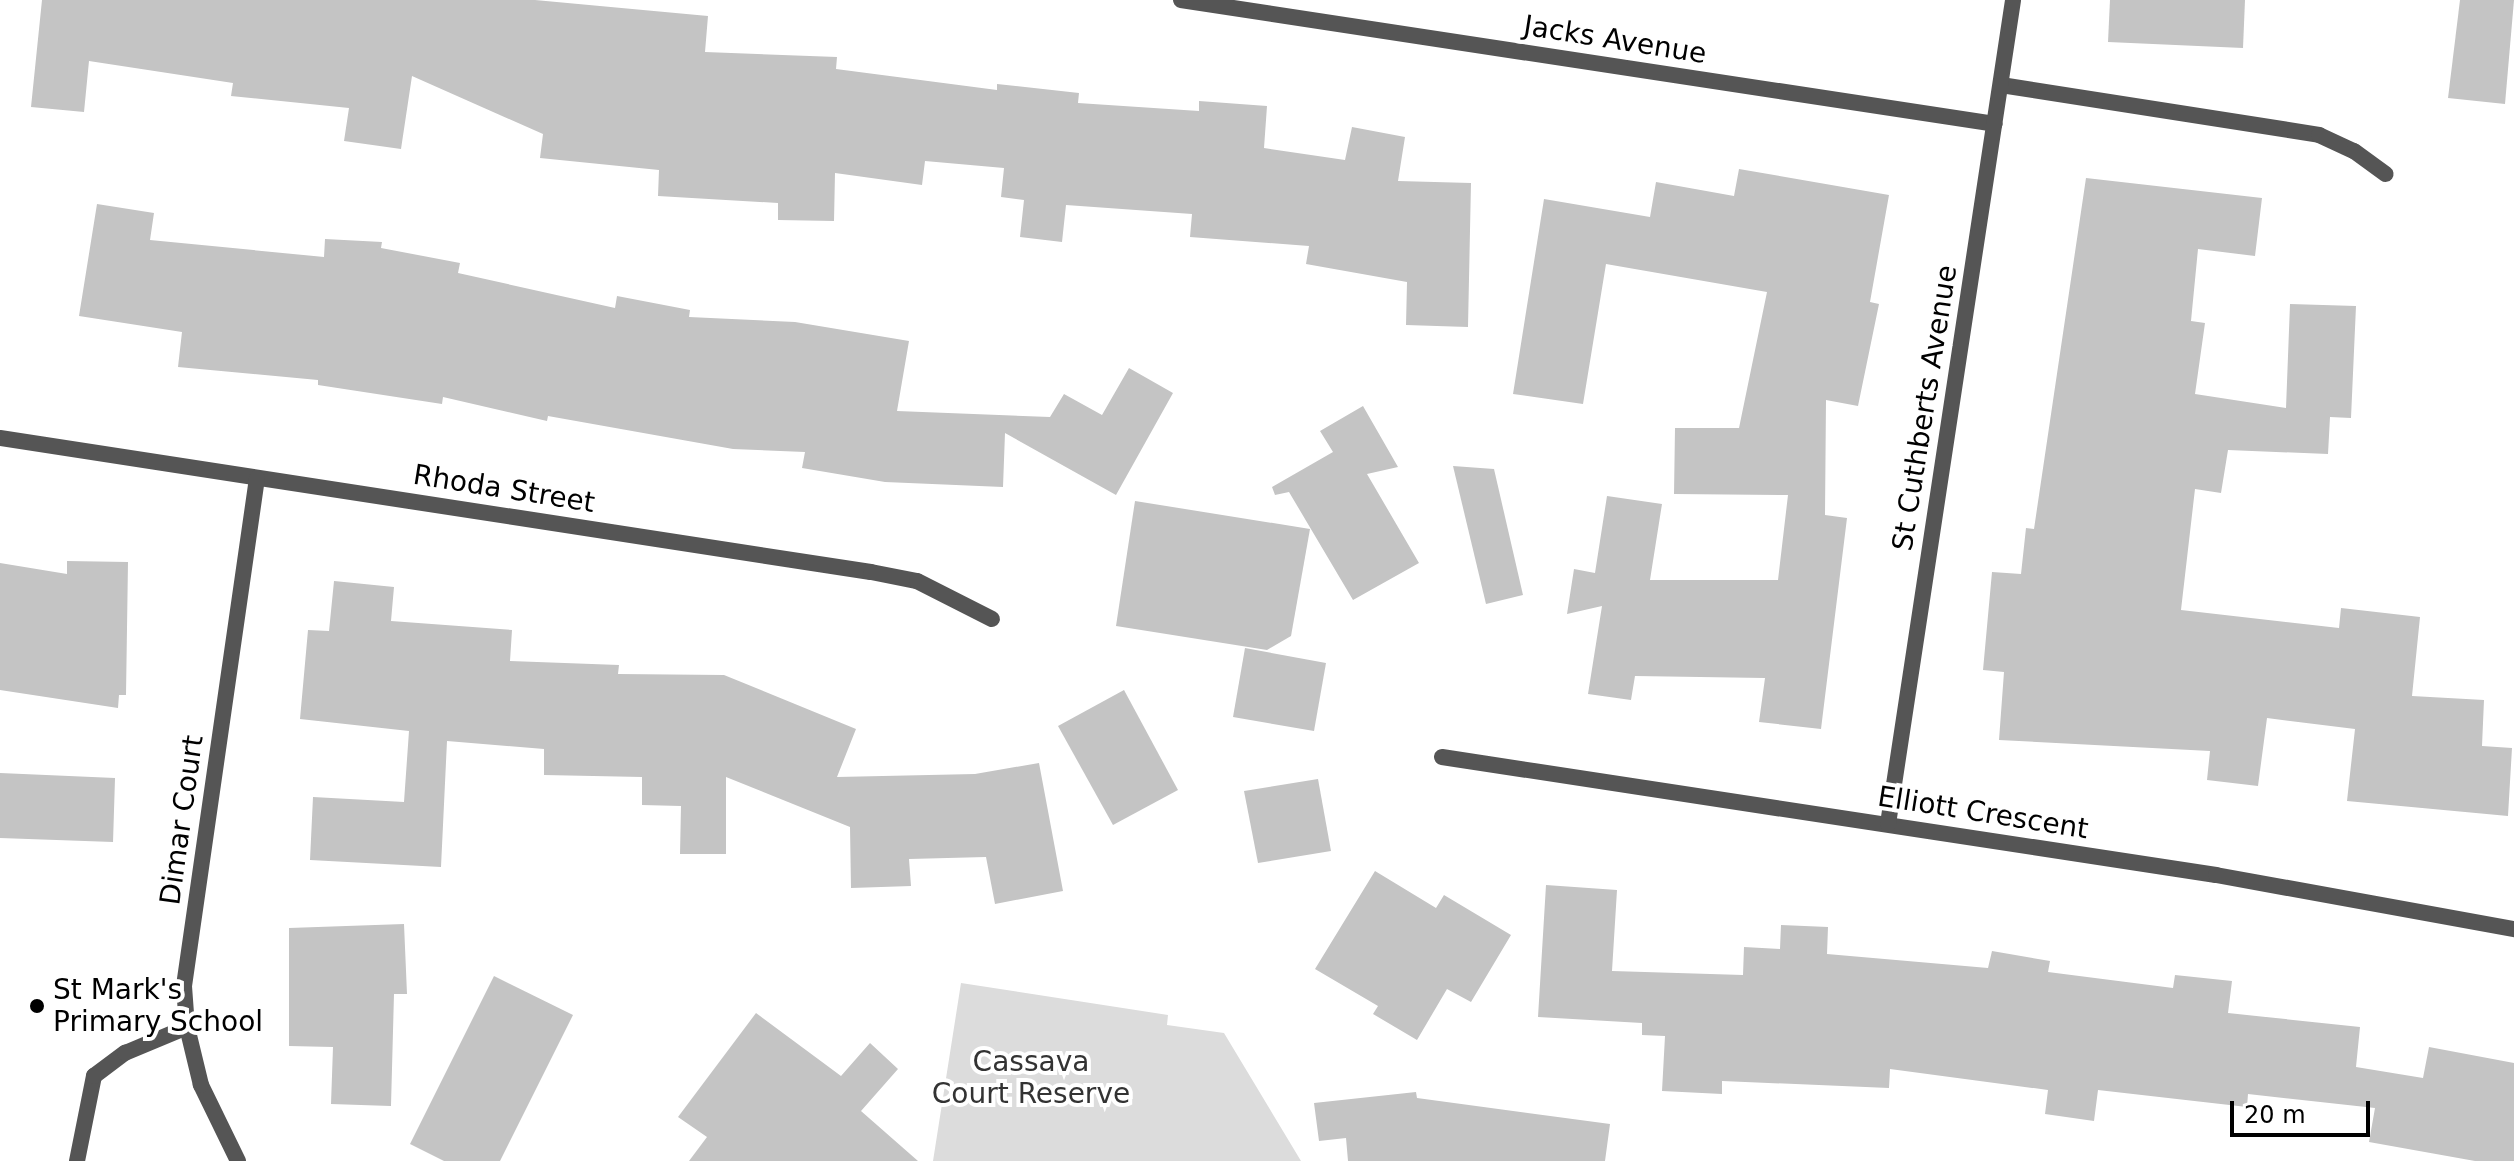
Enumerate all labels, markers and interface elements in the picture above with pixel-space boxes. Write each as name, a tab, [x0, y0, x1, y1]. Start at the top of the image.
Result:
street label: Jacks Avenue	[1521, 9, 1709, 71]
street label: St Cuthberts Avenue	[1886, 263, 1964, 553]
street label: Rhoda Street	[411, 458, 597, 520]
street label: Dimar Court	[153, 733, 211, 907]
street label: Elliott Crescent	[1875, 780, 2091, 846]
place label: St Mark's Primary School	[53, 973, 263, 1039]
marker: St Mark's Primary School	[28, 997, 46, 1015]
park label: Cassava Court Reserve	[932, 1045, 1130, 1111]
scale bar	[2234, 1085, 2374, 1135]
text: 20 m	[2244, 1101, 2306, 1129]

